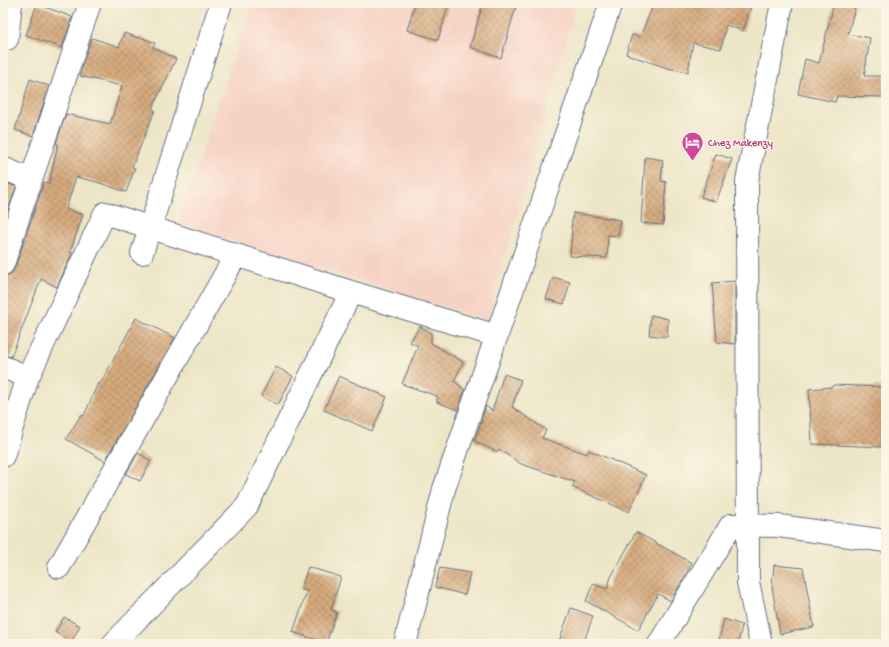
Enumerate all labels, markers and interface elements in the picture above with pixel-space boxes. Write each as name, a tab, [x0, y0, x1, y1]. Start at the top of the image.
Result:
hotel icon: Chez Makenzy	[680, 129, 706, 162]
place label: Chez Makenzy	[708, 138, 773, 150]

